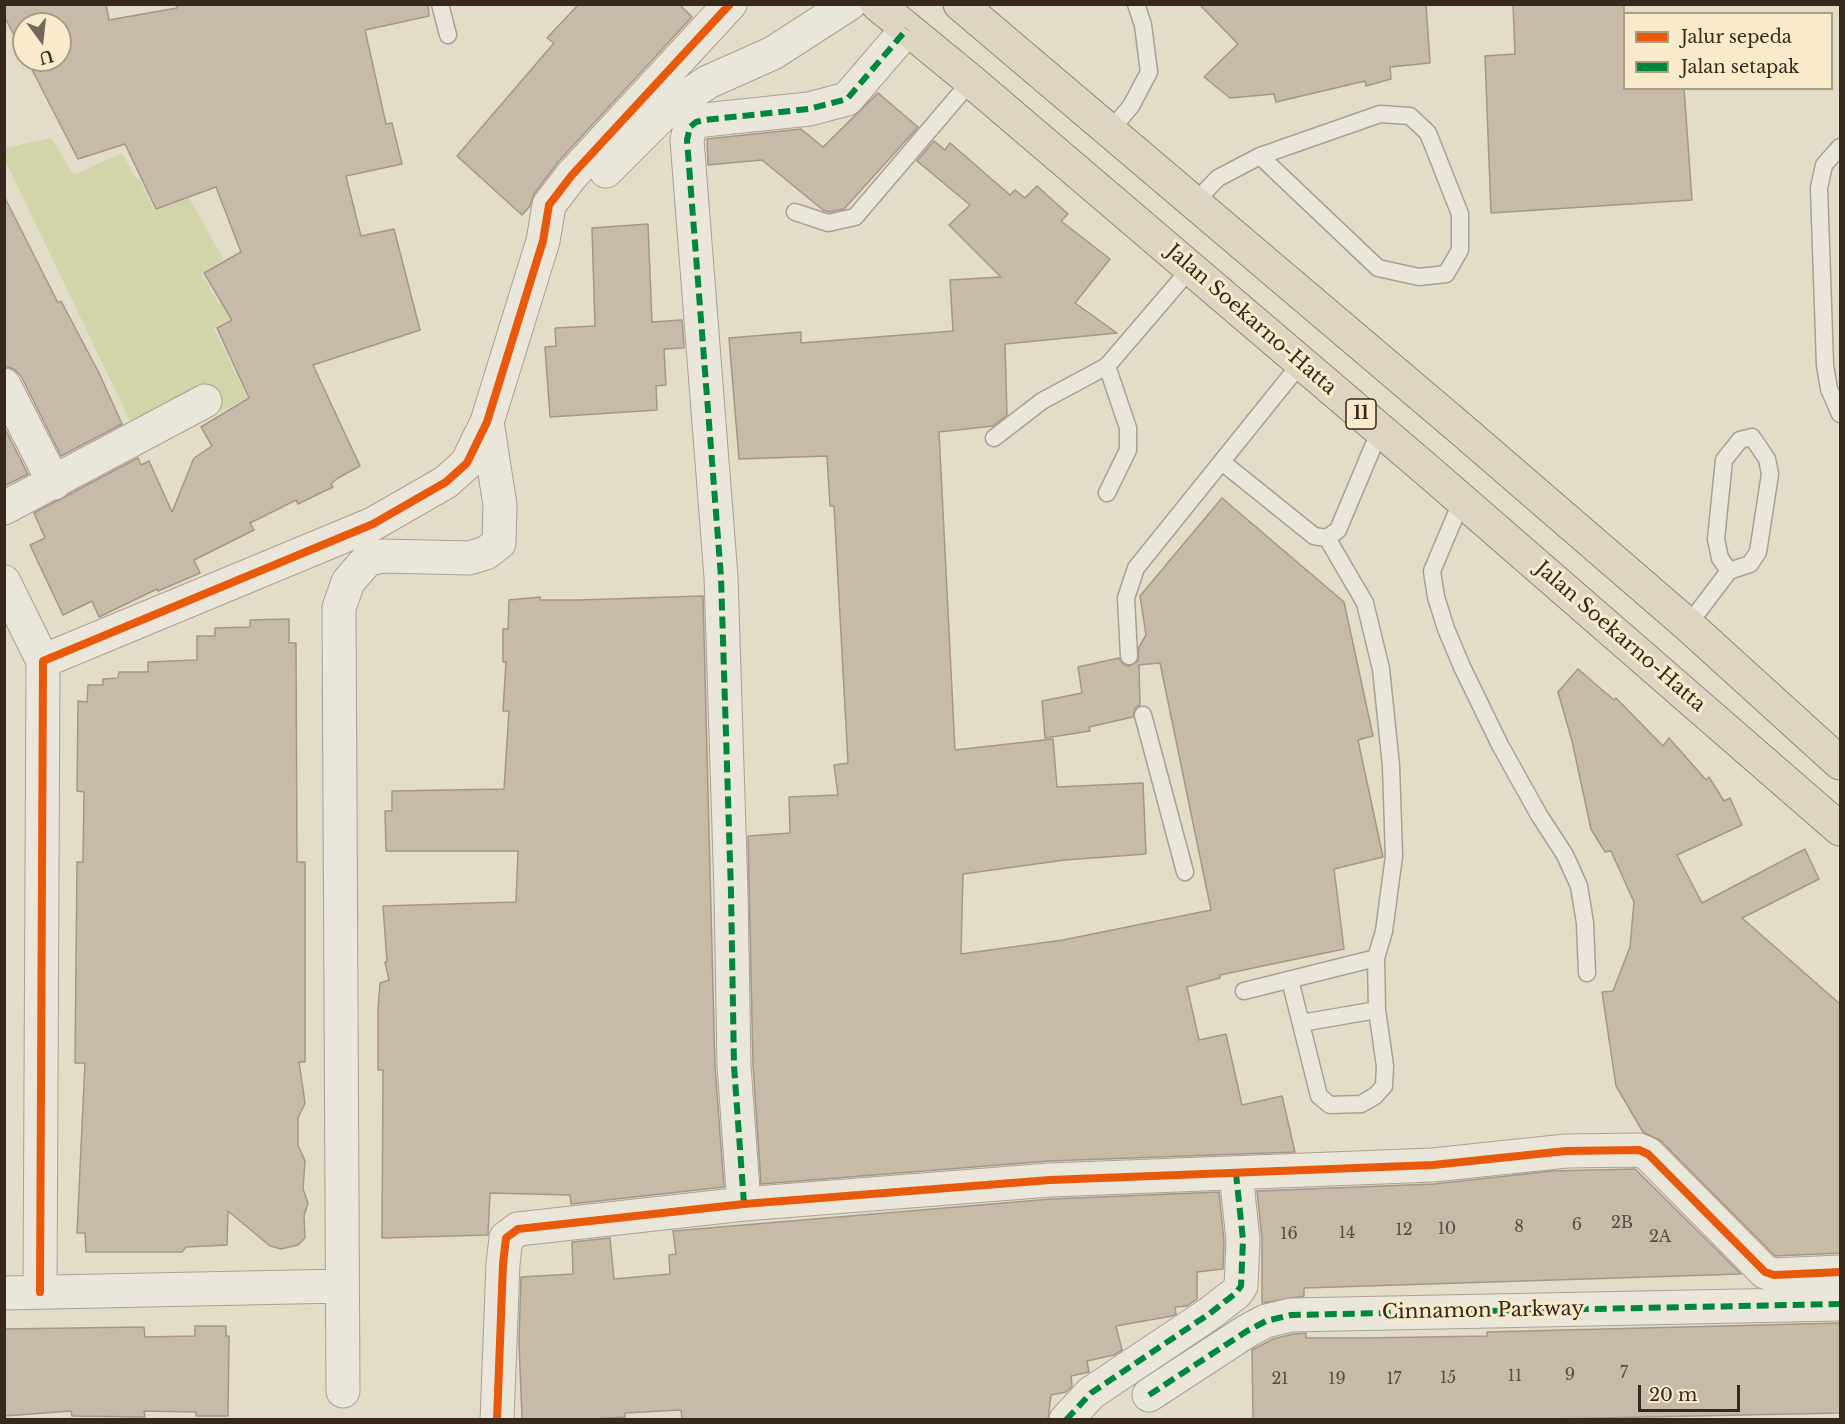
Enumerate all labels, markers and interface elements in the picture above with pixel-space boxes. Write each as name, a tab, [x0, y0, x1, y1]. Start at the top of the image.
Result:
north arrow	[12, 12, 72, 72]
legend	[1623, 12, 1833, 90]
text: Jalur sepeda	[1681, 26, 1792, 48]
text: U	[37, 46, 56, 69]
text: Jalan setapak	[1681, 56, 1799, 78]
street label: Jalan Soekarno-Hatta	[1161, 240, 1341, 400]
road number: 11	[1346, 399, 1376, 429]
street label: Jalan Soekarno-Hatta	[1530, 557, 1710, 717]
house number: 2B	[1611, 1213, 1633, 1233]
house number: 6	[1572, 1215, 1582, 1235]
house number: 8	[1514, 1217, 1524, 1237]
house number: 10	[1438, 1219, 1456, 1239]
house number: 12	[1396, 1220, 1412, 1240]
house number: 14	[1339, 1223, 1355, 1243]
house number: 16	[1280, 1224, 1298, 1244]
house number: 2A	[1649, 1227, 1671, 1247]
street label: Cinnamon Parkway	[1382, 1297, 1584, 1325]
house number: 7	[1620, 1363, 1628, 1383]
house number: 9	[1565, 1365, 1575, 1385]
house number: 11	[1508, 1366, 1522, 1386]
house number: 15	[1440, 1368, 1456, 1388]
house number: 21	[1272, 1369, 1288, 1389]
house number: 19	[1328, 1369, 1346, 1389]
house number: 17	[1386, 1369, 1402, 1389]
scale bar	[1641, 1373, 1743, 1411]
text: 20 m	[1649, 1384, 1697, 1406]

